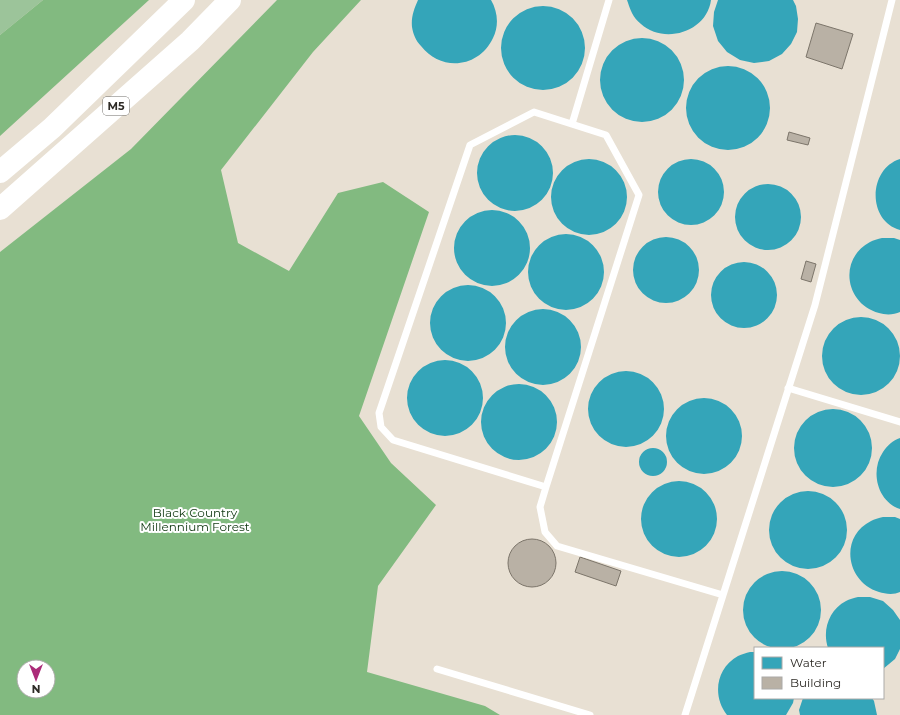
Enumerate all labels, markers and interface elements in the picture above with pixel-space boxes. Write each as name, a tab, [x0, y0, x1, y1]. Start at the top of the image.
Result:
road number: M5	[103, 97, 129, 115]
park label: Black Country Millennium Forest	[140, 505, 250, 534]
legend	[754, 647, 884, 699]
text: Water	[790, 655, 827, 670]
north arrow	[16, 659, 56, 699]
text: Building	[790, 675, 841, 690]
text: N	[32, 682, 40, 696]

